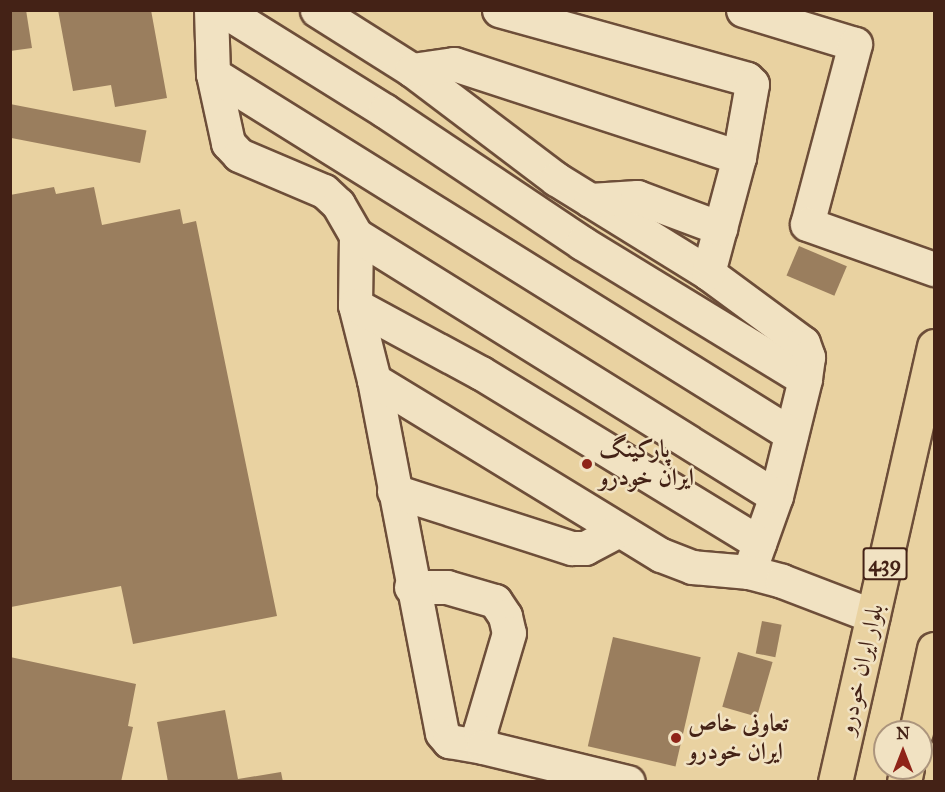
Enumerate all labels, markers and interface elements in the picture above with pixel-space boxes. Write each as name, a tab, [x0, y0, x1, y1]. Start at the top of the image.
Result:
place label: پارکینگ ایران خودرو	[599, 436, 694, 492]
marker: پارکینگ ایران خودرو	[580, 457, 594, 471]
road number: 439	[862, 545, 908, 583]
street label: بلوار ایران خودرو	[832, 601, 890, 737]
place label: تعاونی خاص ایران خودرو	[688, 710, 788, 766]
north arrow	[873, 720, 933, 780]
text: N	[896, 724, 910, 743]
marker: تعاونی خاص ایران خودرو	[669, 731, 683, 745]

